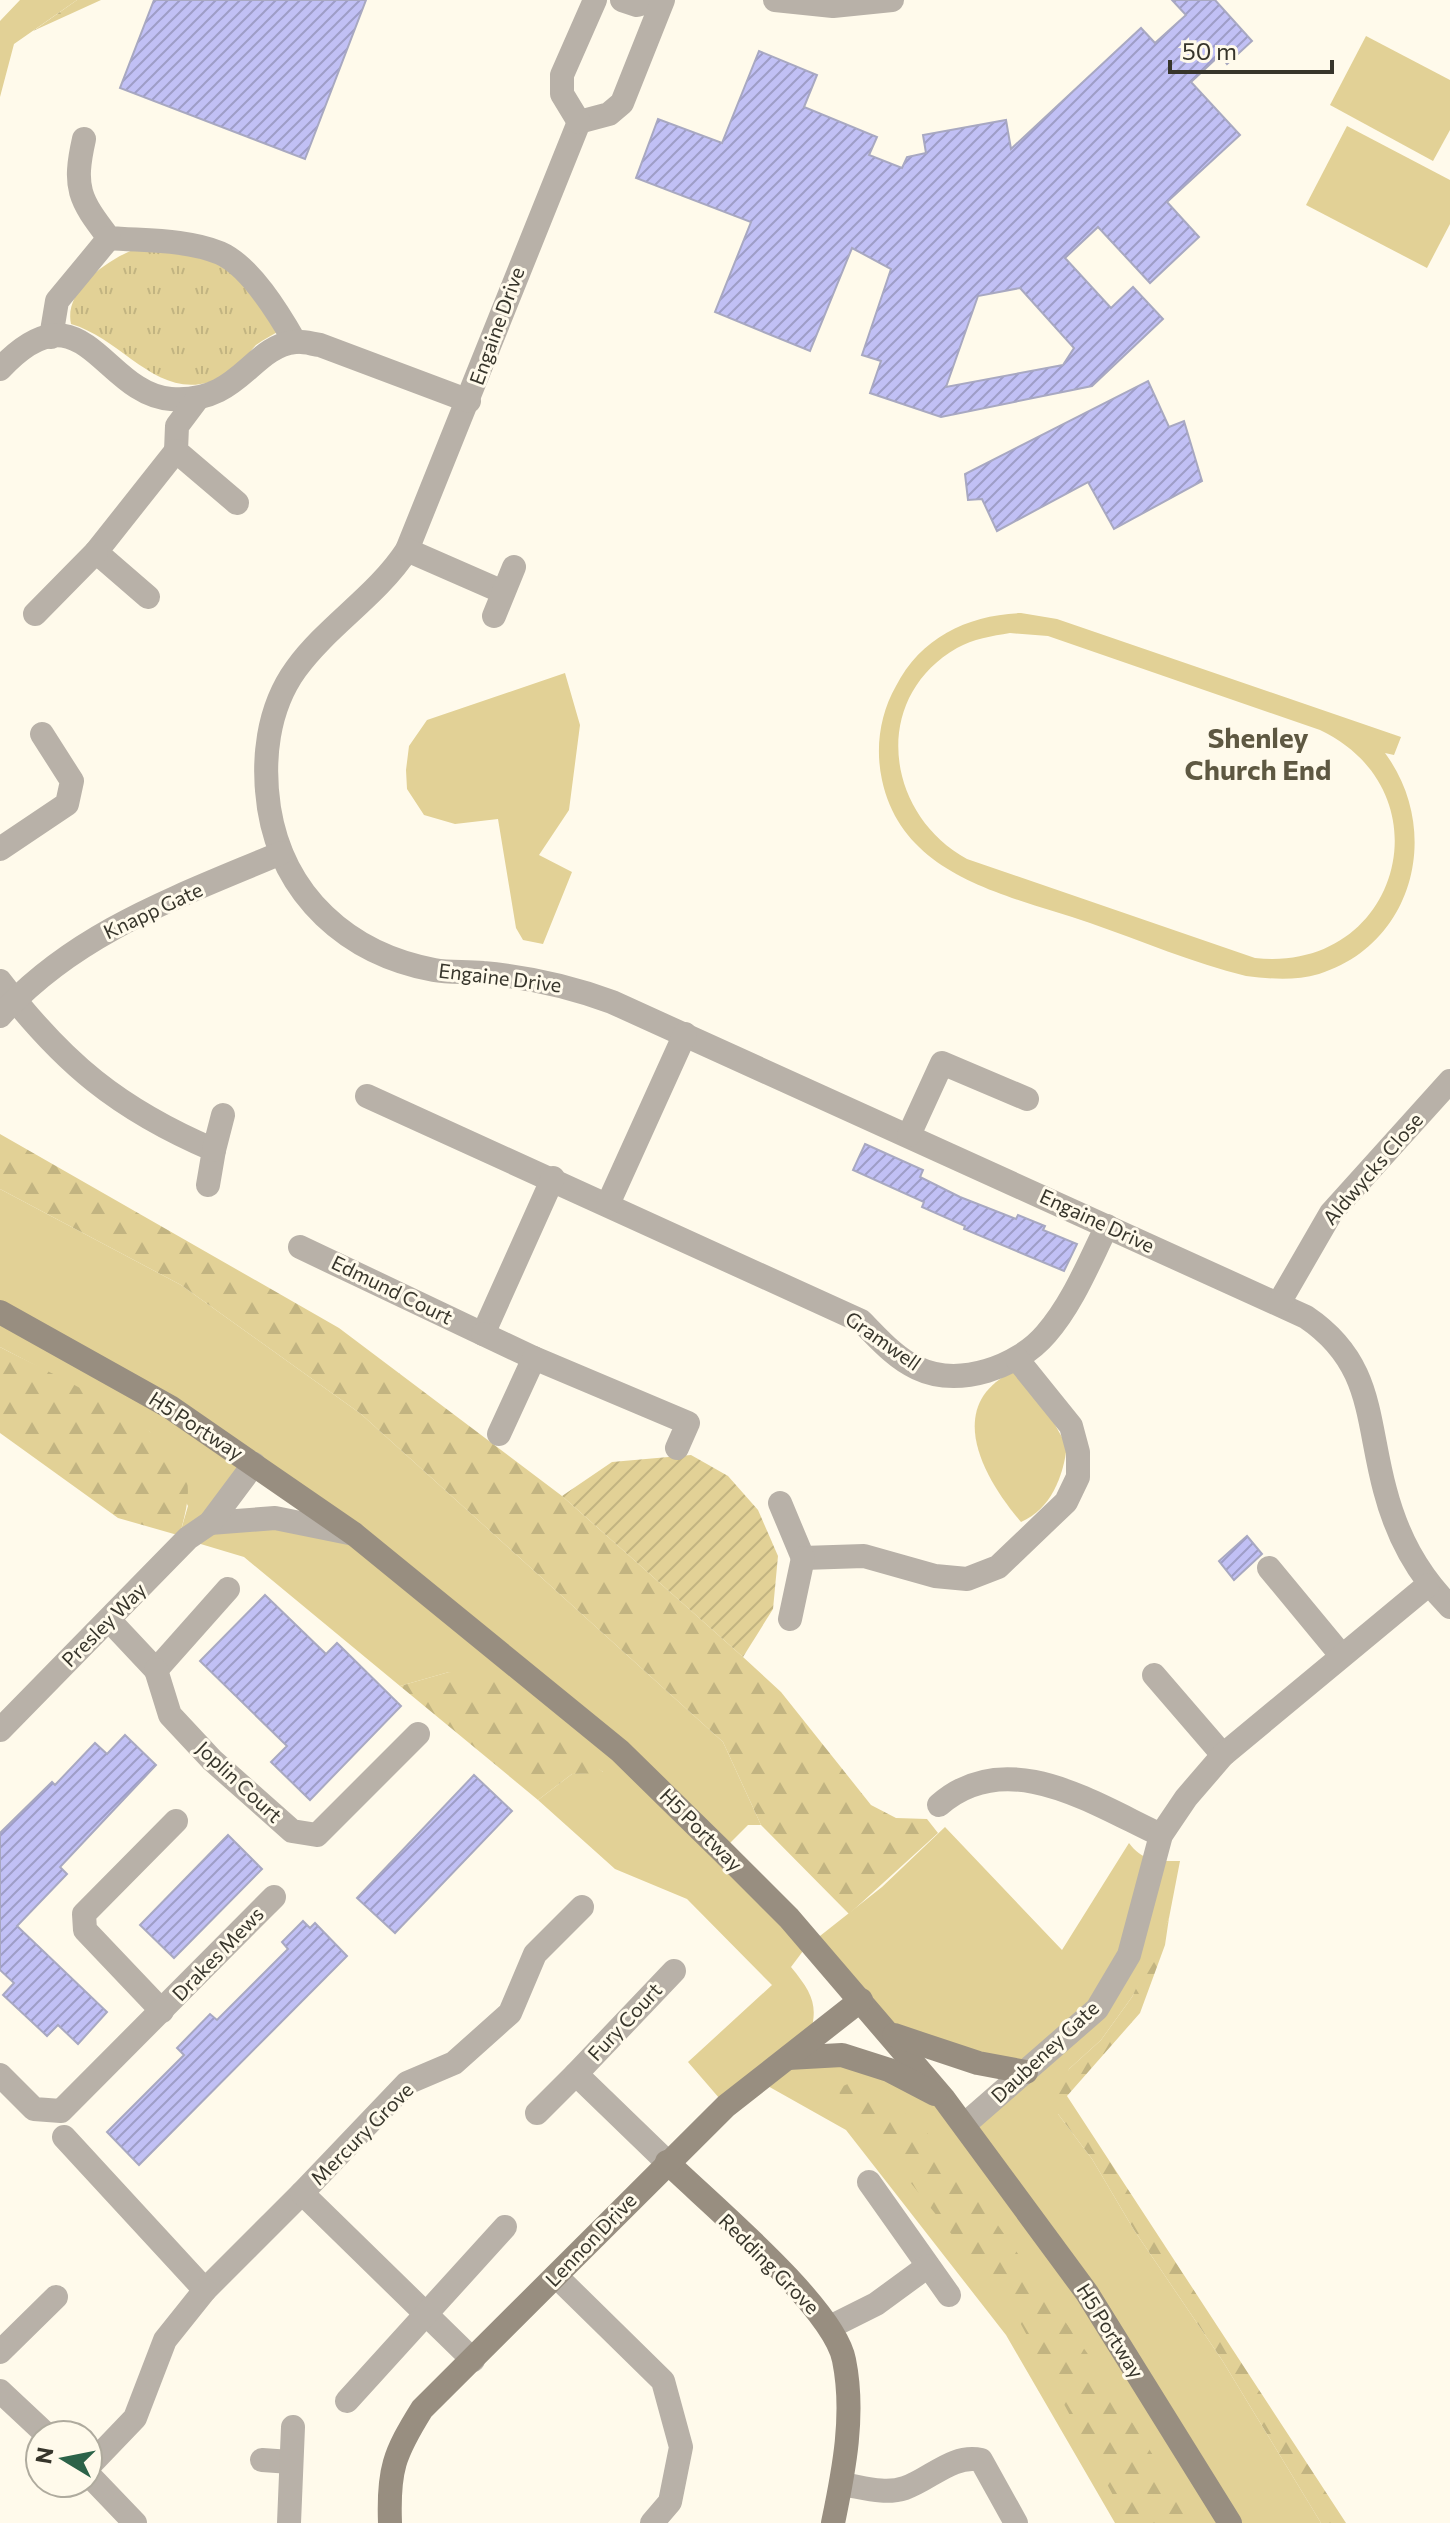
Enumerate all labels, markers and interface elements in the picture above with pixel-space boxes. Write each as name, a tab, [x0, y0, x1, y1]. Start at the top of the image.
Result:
scale bar	[1170, 24, 1332, 74]
text: 50 m	[1182, 36, 1237, 65]
street label: Engaine Drive	[464, 263, 529, 388]
district label: Shenley Church End	[1185, 720, 1331, 786]
street label: Knapp Gate	[99, 877, 206, 943]
street label: Engaine Drive	[437, 958, 563, 996]
street label: Aldwycks Close	[1317, 1108, 1427, 1229]
street label: Engaine Drive	[1036, 1183, 1159, 1257]
street label: Edmund Court	[328, 1249, 457, 1329]
street label: Gramwell	[841, 1306, 926, 1375]
street label: H5 Portway	[145, 1386, 248, 1464]
street label: Presley Way	[56, 1577, 150, 1671]
street label: Joplin Court	[192, 1736, 287, 1827]
street label: H5 Portway	[655, 1783, 748, 1876]
street label: Drakes Mews	[167, 1901, 268, 2005]
street label: Fury Court	[582, 1977, 666, 2065]
street label: Daubeney Gate	[986, 1995, 1103, 2107]
street label: Mercury Grove	[305, 2077, 417, 2189]
street label: Lennon Drive	[540, 2188, 641, 2291]
street label: Redding Grove	[715, 2208, 825, 2318]
street label: H5 Portway	[1072, 2279, 1149, 2382]
north arrow	[24, 2419, 104, 2499]
text: N	[29, 2445, 59, 2466]

